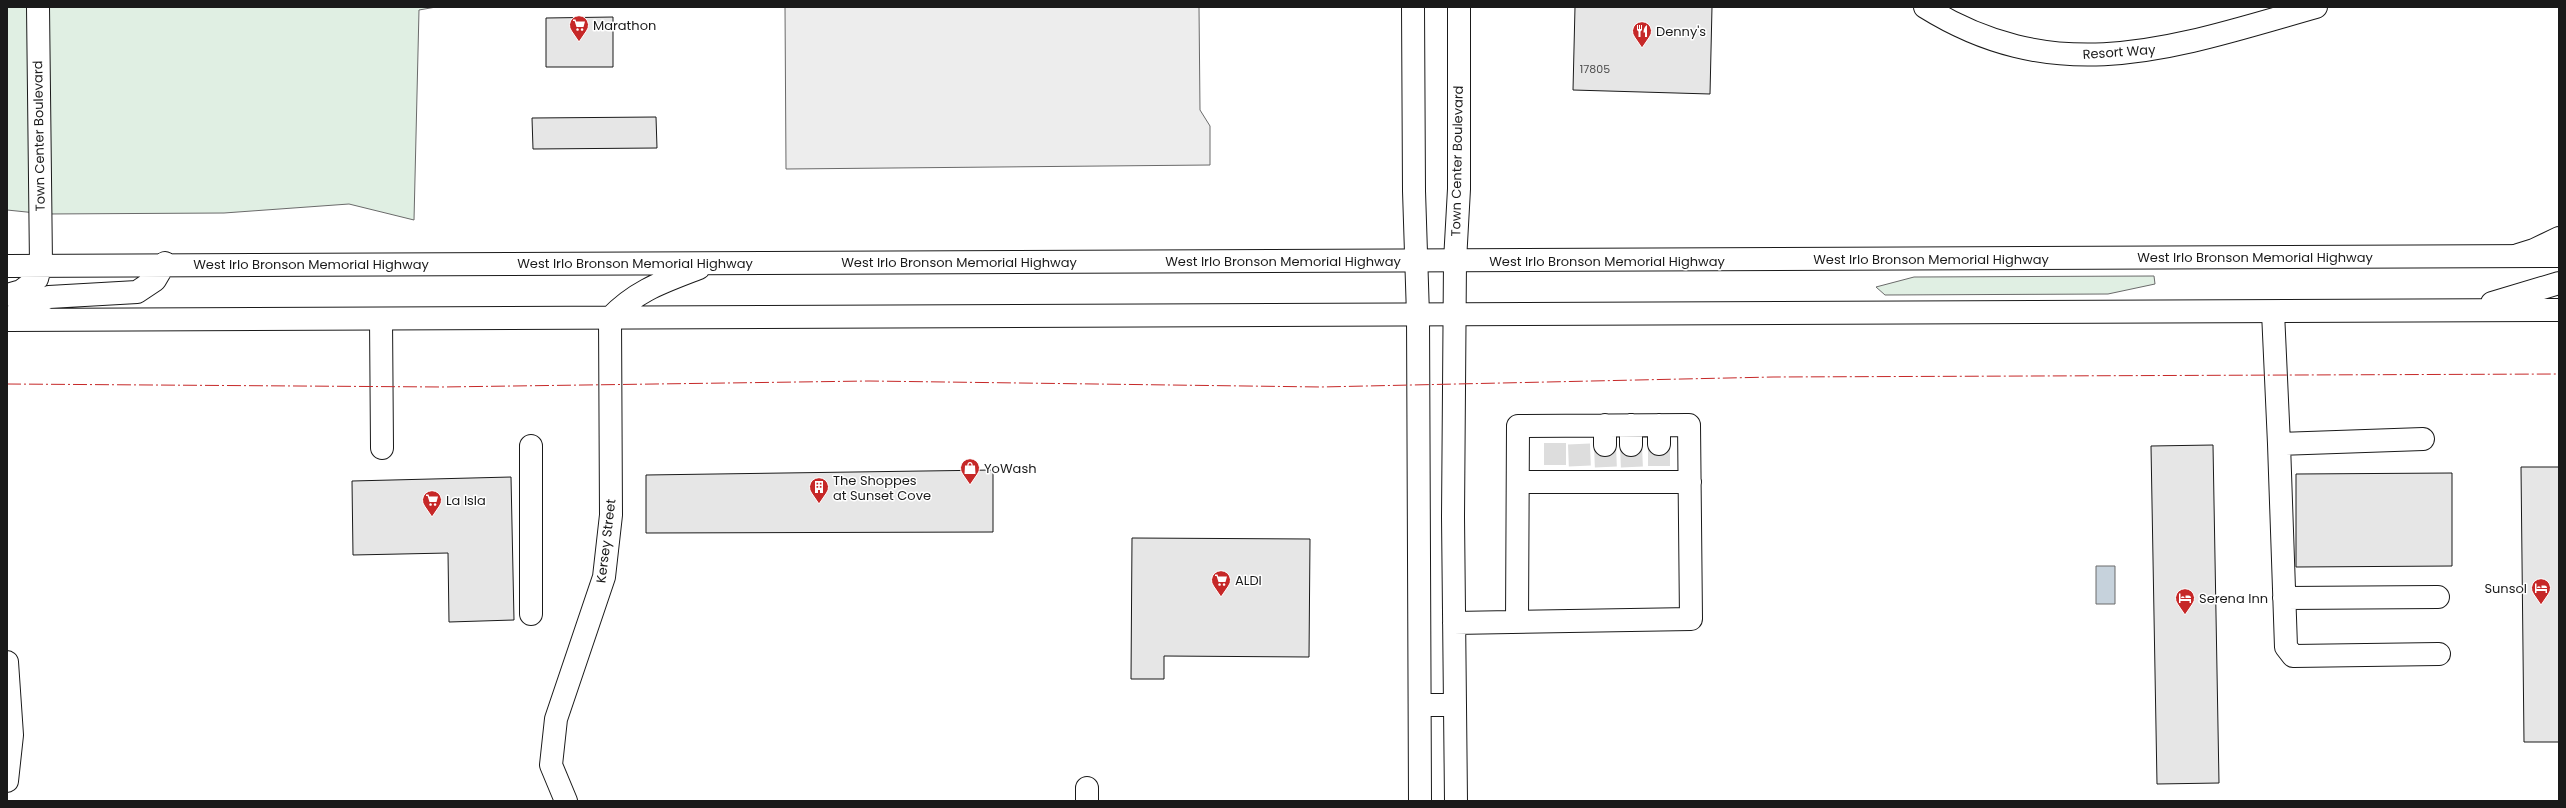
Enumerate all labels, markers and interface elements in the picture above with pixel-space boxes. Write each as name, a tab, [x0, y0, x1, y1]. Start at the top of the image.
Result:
supermarket icon: Marathon	[568, 14, 590, 42]
place label: Marathon	[593, 16, 656, 35]
restaurant icon: Denny's	[1631, 20, 1653, 48]
place label: Denny's	[1656, 22, 1706, 41]
street label: Resort Way	[2082, 40, 2157, 64]
street label: Town Center Boulevard	[28, 60, 50, 212]
house number: 17805	[1580, 61, 1610, 77]
street label: Town Center Boulevard	[1446, 85, 1468, 237]
street label: West Irlo Bronson Memorial Highway	[2137, 248, 2374, 267]
street label: West Irlo Bronson Memorial Highway	[1813, 250, 2050, 269]
street label: West Irlo Bronson Memorial Highway	[1165, 252, 1402, 271]
street label: West Irlo Bronson Memorial Highway	[1489, 252, 1726, 271]
street label: West Irlo Bronson Memorial Highway	[841, 253, 1078, 272]
street label: West Irlo Bronson Memorial Highway	[517, 254, 754, 273]
street label: West Irlo Bronson Memorial Highway	[193, 255, 430, 274]
shop icon: YoWash	[959, 457, 981, 485]
place label: YoWash	[984, 459, 1037, 478]
place label: The Shoppes at Sunset Cove	[833, 471, 931, 505]
building icon: The Shoppes at Sunset Cove	[808, 476, 830, 504]
supermarket icon: La Isla	[421, 489, 443, 517]
place label: La Isla	[446, 491, 486, 510]
street label: Kersey Street	[591, 498, 621, 584]
supermarket icon: ALDI	[1210, 569, 1232, 597]
place label: ALDI	[1235, 571, 1262, 590]
hotel icon: Sunsol	[2530, 577, 2552, 605]
place label: Sunsol	[2484, 579, 2527, 598]
hotel icon: Serena Inn	[2174, 587, 2196, 615]
place label: Serena Inn	[2199, 589, 2268, 608]

